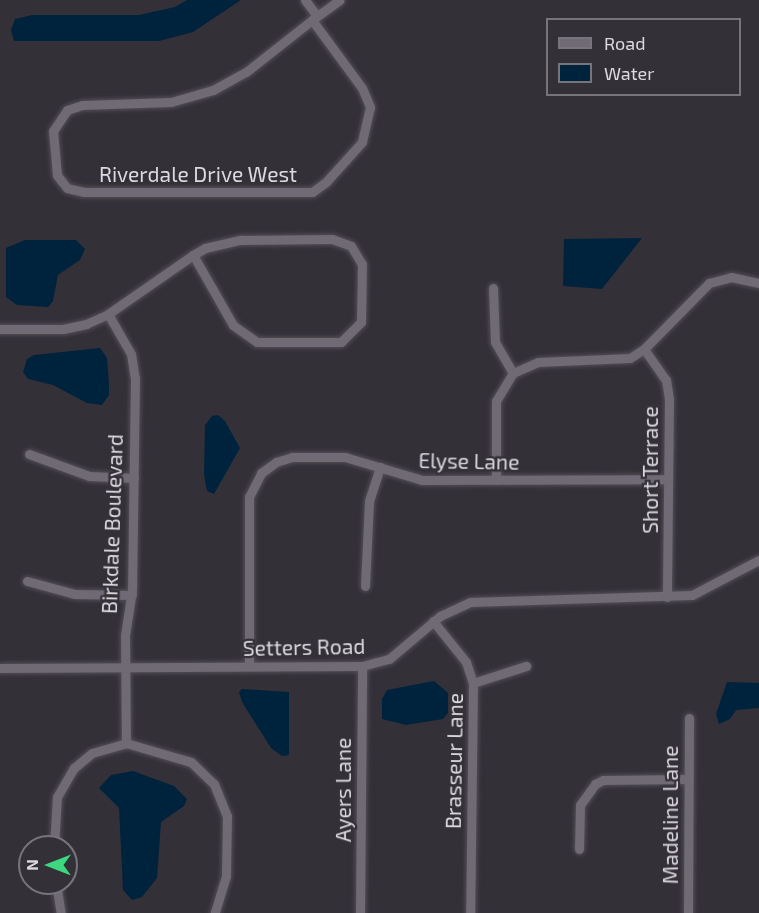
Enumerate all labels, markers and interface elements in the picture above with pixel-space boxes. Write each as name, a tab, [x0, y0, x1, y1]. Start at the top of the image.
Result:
legend	[546, 18, 741, 96]
text: Road	[604, 32, 645, 54]
text: Water	[604, 62, 654, 84]
street label: Riverdale Drive West	[99, 161, 297, 187]
street label: Short Terrace	[637, 406, 663, 534]
street label: Birkdale Boulevard	[96, 434, 128, 614]
street label: Elyse Lane	[418, 448, 520, 474]
street label: Setters Road	[243, 633, 365, 661]
street label: Brasseur Lane	[440, 693, 468, 829]
street label: Ayers Lane	[330, 738, 356, 842]
street label: Madeline Lane	[657, 746, 683, 884]
north arrow	[18, 835, 78, 895]
text: N	[22, 859, 41, 871]

